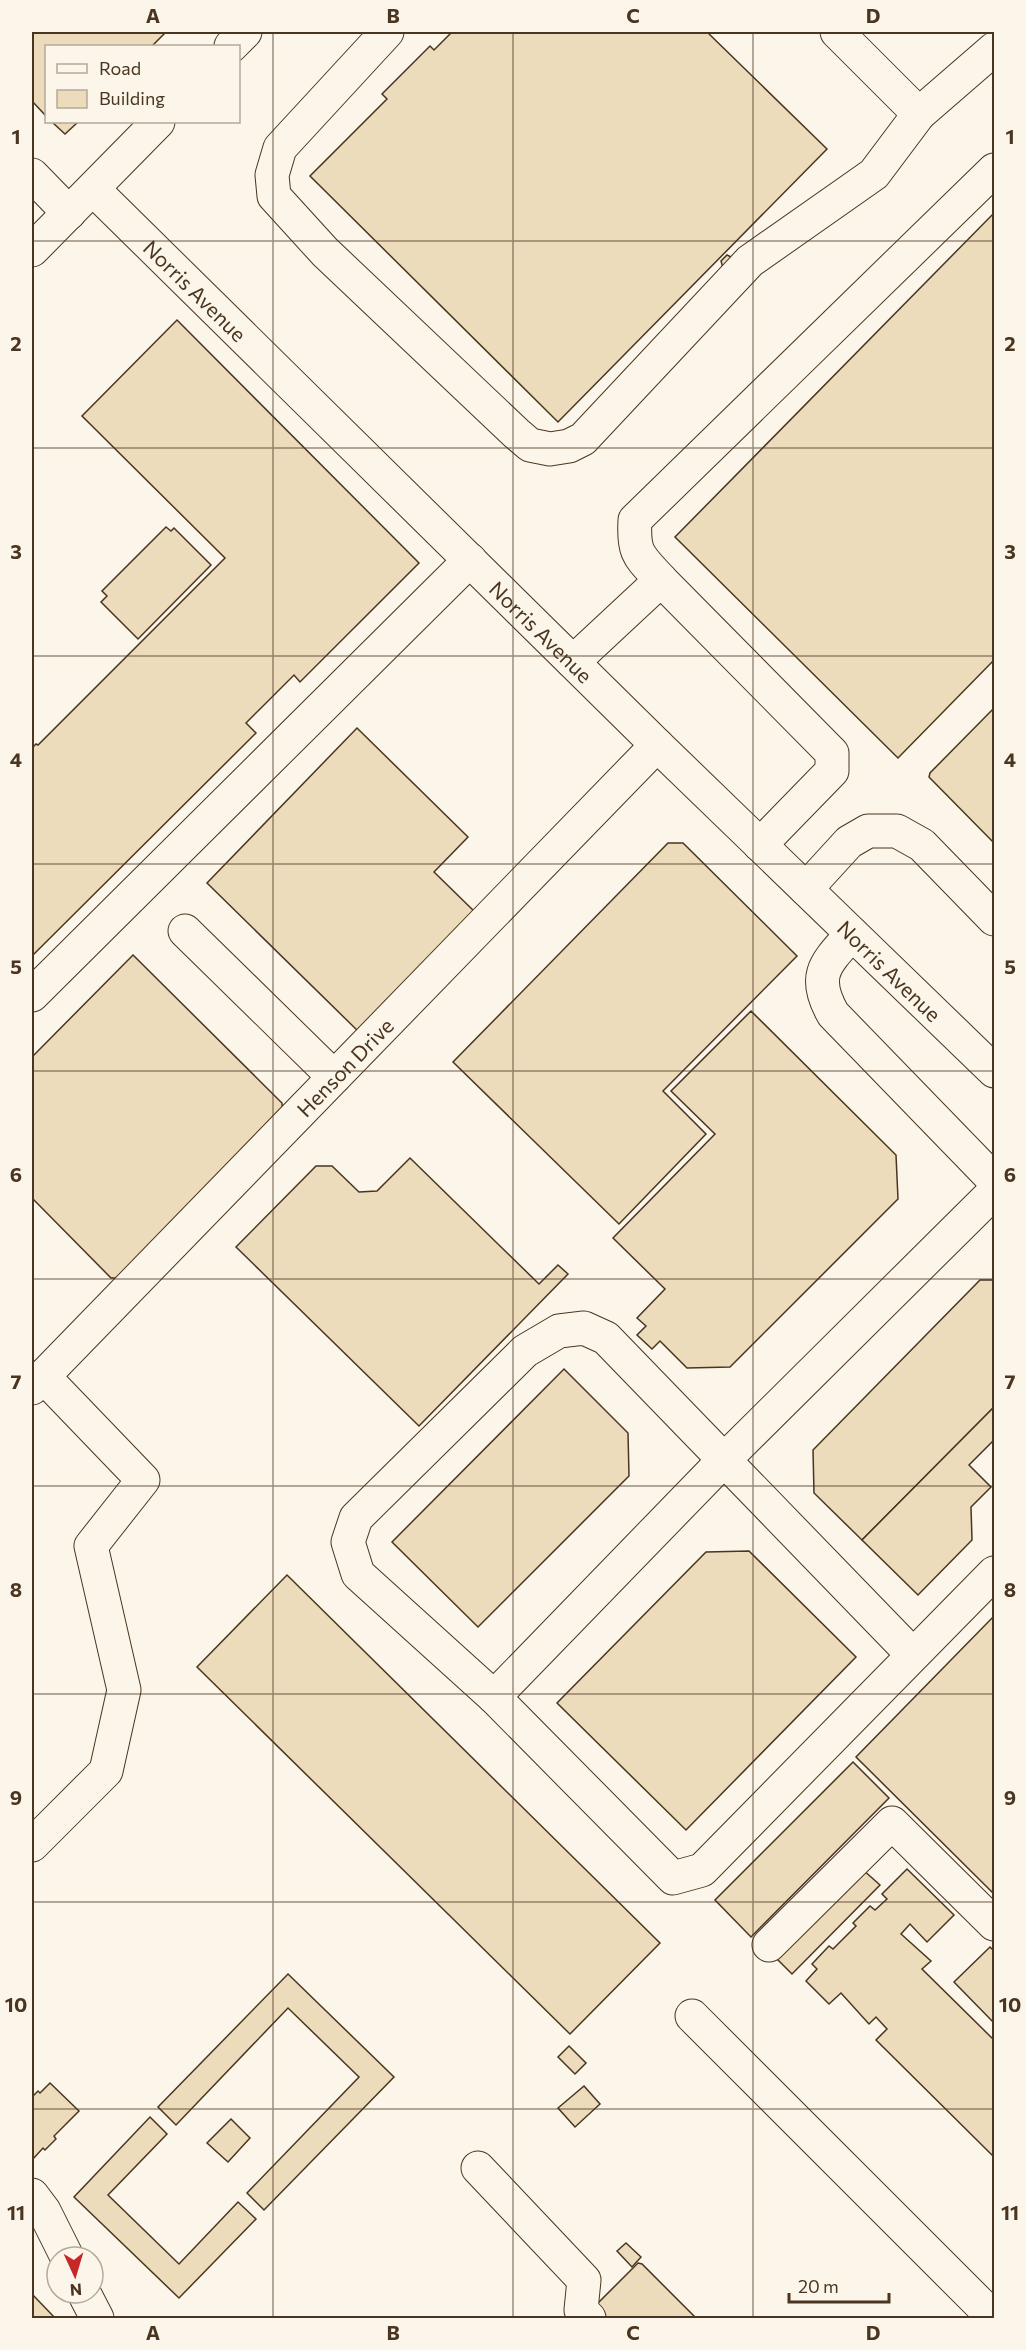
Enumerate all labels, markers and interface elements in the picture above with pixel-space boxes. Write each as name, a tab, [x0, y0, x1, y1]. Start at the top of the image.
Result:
text: A	[146, 3, 160, 27]
text: B	[386, 3, 400, 27]
text: C	[626, 3, 640, 27]
text: D	[866, 3, 880, 27]
legend	[45, 45, 240, 123]
text: Road	[99, 57, 141, 79]
text: Building	[99, 87, 165, 109]
text: 1	[11, 124, 21, 148]
text: 1	[1005, 124, 1015, 148]
street label: Norris Avenue	[139, 234, 252, 346]
text: 2	[10, 331, 22, 355]
text: 2	[1004, 331, 1016, 355]
text: 3	[10, 539, 22, 563]
text: 3	[1004, 539, 1016, 563]
street label: Norris Avenue	[485, 575, 598, 687]
text: 4	[10, 747, 22, 771]
text: 4	[1004, 747, 1016, 771]
street label: Norris Avenue	[833, 915, 947, 1026]
text: 5	[10, 954, 22, 978]
text: 5	[1004, 954, 1016, 978]
street label: Henson Drive	[291, 1012, 398, 1121]
text: 6	[10, 1162, 22, 1186]
text: 6	[1004, 1162, 1016, 1186]
text: 7	[11, 1369, 22, 1393]
text: 7	[1005, 1369, 1016, 1393]
text: 8	[10, 1577, 22, 1601]
text: 8	[1004, 1577, 1016, 1601]
text: 9	[10, 1785, 22, 1809]
text: 9	[1004, 1785, 1016, 1809]
text: 10	[5, 1992, 27, 2016]
text: 10	[999, 1992, 1021, 2016]
text: 11	[7, 2200, 25, 2224]
text: 11	[1001, 2200, 1019, 2224]
north arrow	[45, 2245, 105, 2305]
scale bar	[789, 2266, 890, 2304]
text: 20 m	[798, 2275, 839, 2297]
text: N	[69, 2281, 83, 2300]
text: A	[146, 2320, 160, 2344]
text: B	[386, 2320, 400, 2344]
text: C	[626, 2320, 640, 2344]
text: D	[866, 2320, 880, 2344]

